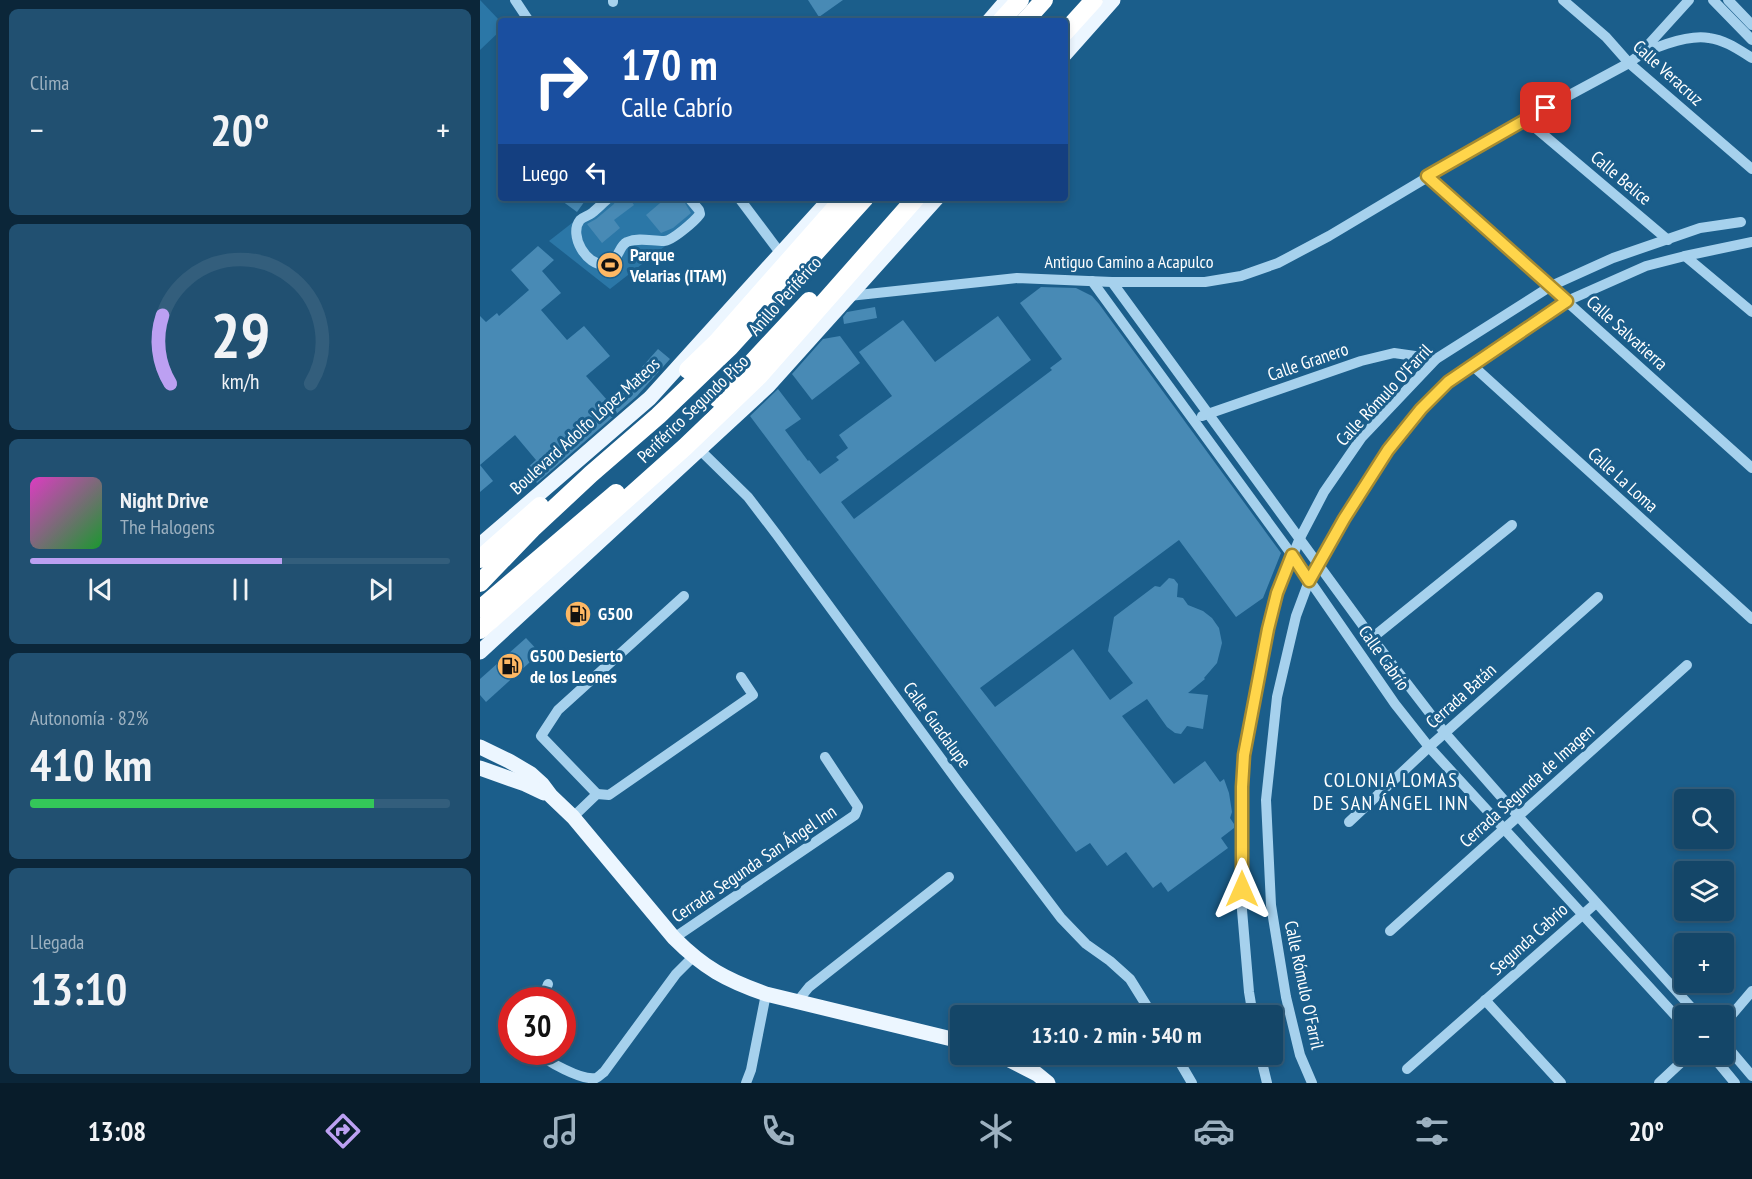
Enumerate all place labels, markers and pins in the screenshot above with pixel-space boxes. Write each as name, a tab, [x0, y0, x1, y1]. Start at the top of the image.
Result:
pin	[1520, 82, 1571, 133]
place label: Parque Velarias (ITAM)	[629, 243, 727, 287]
sports icon: Parque Velarias (ITAM)	[595, 250, 625, 280]
fuel station icon: G500	[563, 599, 593, 629]
place label: G500	[598, 602, 633, 625]
place label: G500 Desierto de los Leones	[530, 644, 623, 688]
fuel station icon: G500 Desierto de los Leones	[495, 651, 525, 681]

